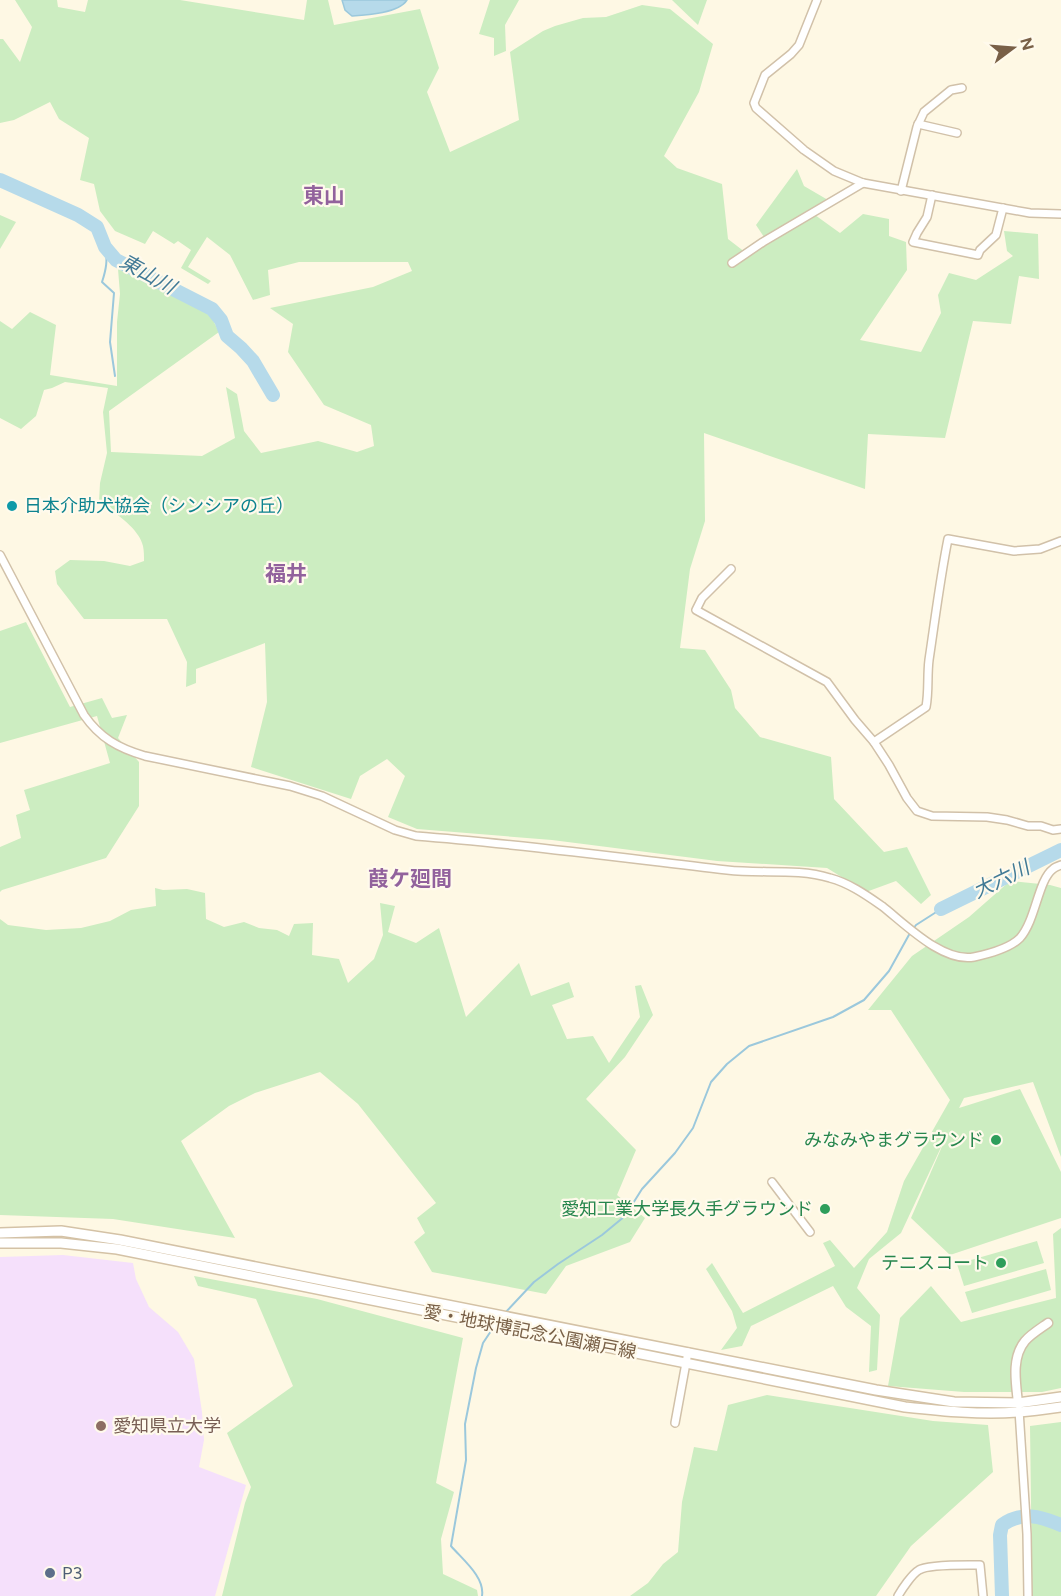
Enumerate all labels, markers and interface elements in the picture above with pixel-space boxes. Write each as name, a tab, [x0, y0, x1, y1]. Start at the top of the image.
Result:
north arrow	[983, 18, 1043, 78]
text: N	[1016, 35, 1038, 53]
district label: 東山	[303, 183, 345, 208]
water label: 東山川	[116, 249, 182, 300]
place label: 日本介助犬協会（シンシアの丘）	[24, 495, 294, 517]
marker: 日本介助犬協会（シンシアの丘）	[5, 499, 19, 513]
district label: 福井	[265, 561, 307, 586]
water label: 大六川	[969, 854, 1035, 903]
district label: 葭ケ廻間	[368, 866, 452, 891]
place label: みなみやまグラウンド	[804, 1129, 984, 1151]
marker: みなみやまグラウンド	[989, 1133, 1003, 1147]
place label: 愛知工業大学長久手グラウンド	[561, 1198, 813, 1220]
marker: 愛知工業大学長久手グラウンド	[818, 1202, 832, 1216]
place label: テニスコート	[881, 1252, 989, 1274]
marker: テニスコート	[994, 1256, 1008, 1270]
street label: 愛・地球博記念公園瀬戸線	[422, 1301, 638, 1363]
place label: 愛知県立大学	[113, 1415, 221, 1437]
marker: 愛知県立大学	[94, 1419, 108, 1433]
place label: P3	[62, 1562, 82, 1584]
marker: P3	[43, 1566, 57, 1580]

